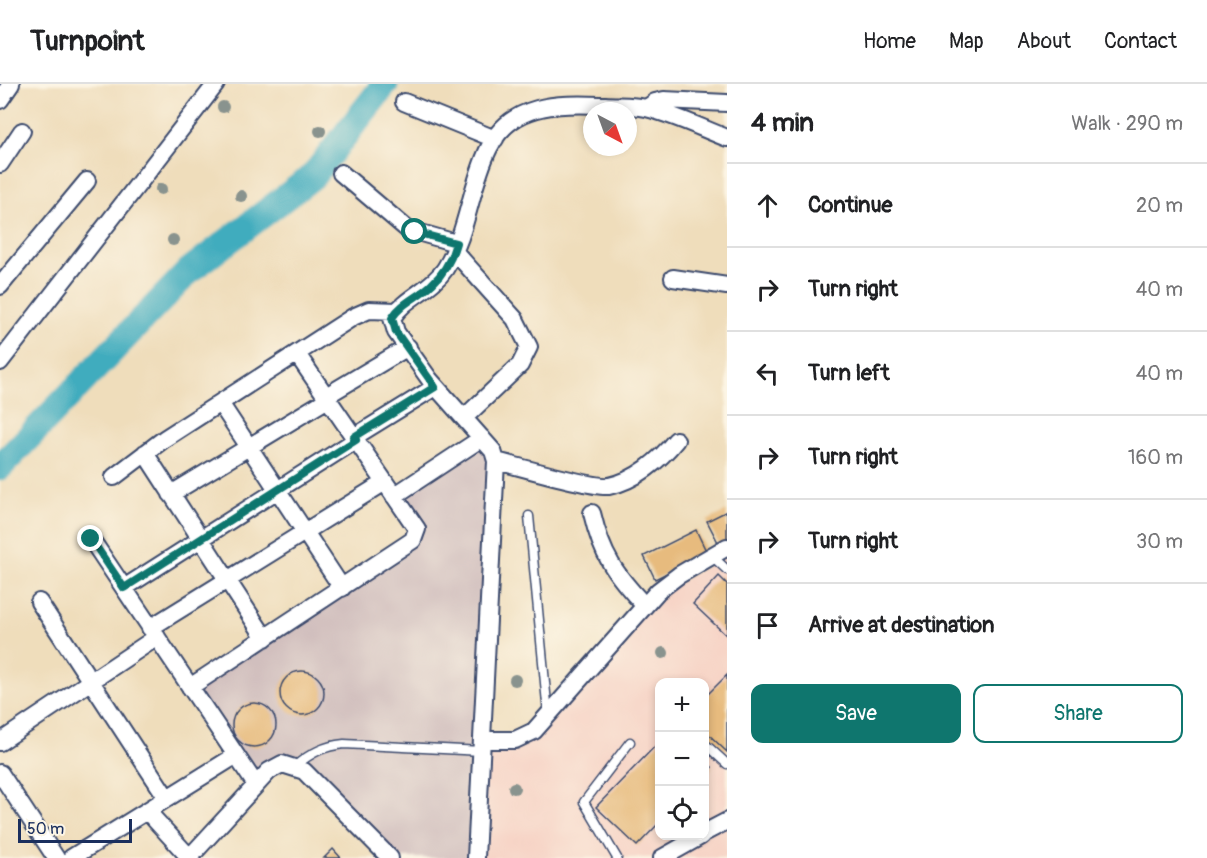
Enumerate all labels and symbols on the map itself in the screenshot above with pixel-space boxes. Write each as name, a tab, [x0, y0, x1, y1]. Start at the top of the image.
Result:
north arrow	[583, 102, 637, 156]
route start	[401, 218, 427, 244]
route end	[77, 525, 103, 551]
scale bar	[18, 816, 132, 844]

